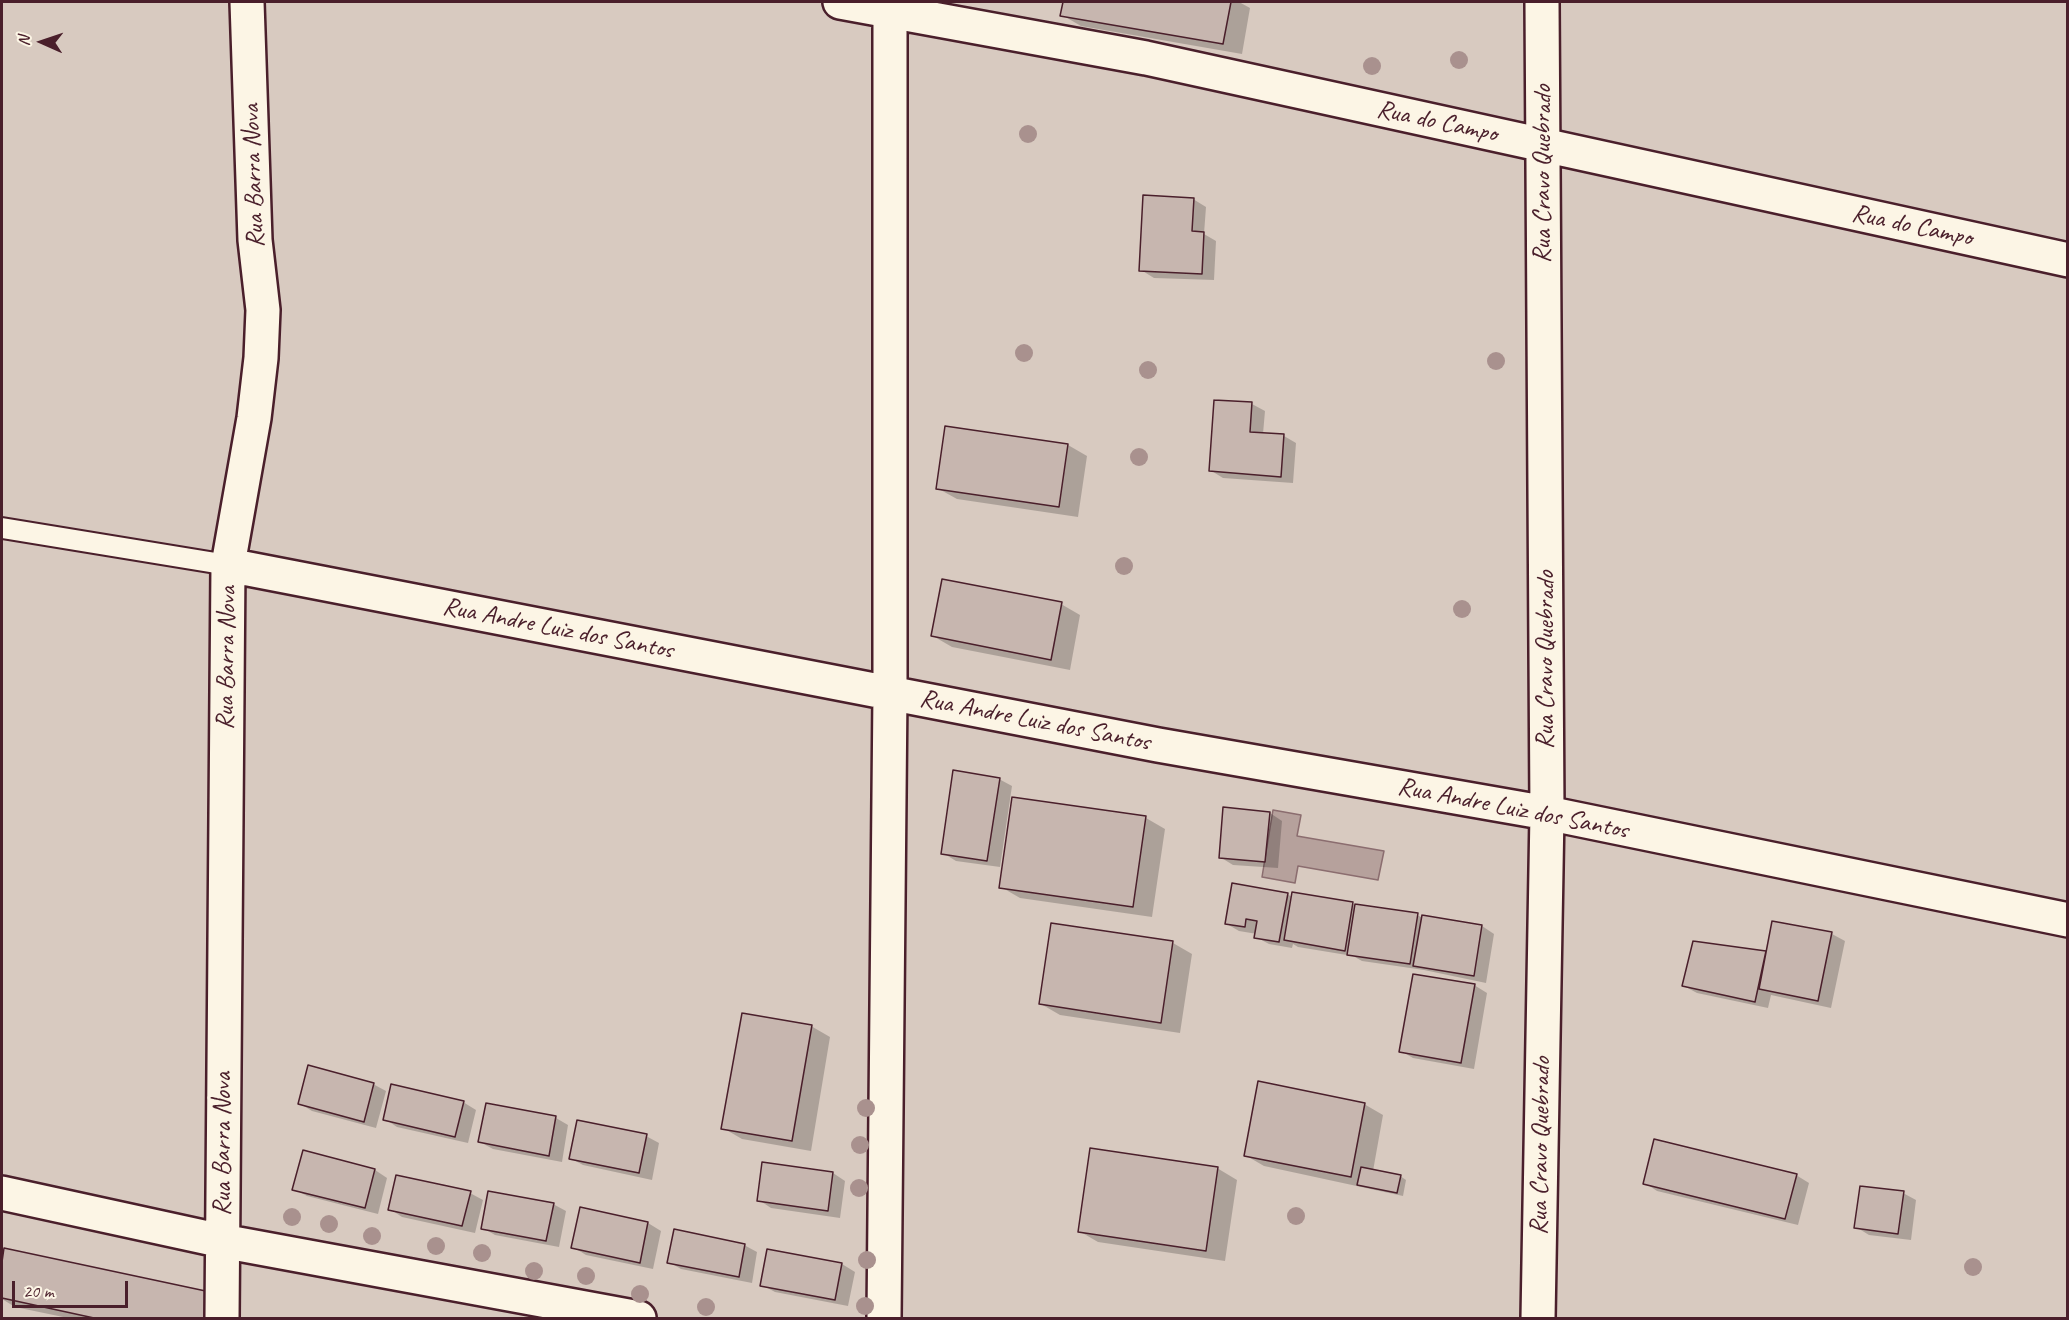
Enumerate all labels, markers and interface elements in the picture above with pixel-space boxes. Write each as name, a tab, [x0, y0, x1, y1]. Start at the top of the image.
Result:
north arrow	[12, 12, 72, 72]
text: N	[14, 36, 34, 47]
street label: Rua Cravo Quebrado	[1527, 85, 1559, 263]
street label: Rua do Campo	[1374, 94, 1500, 150]
street label: Rua Barra Nova	[236, 104, 272, 248]
street label: Rua do Campo	[1849, 198, 1975, 254]
street label: Rua Cravo Quebrado	[1530, 571, 1562, 749]
street label: Rua Barra Nova	[210, 586, 244, 730]
street label: Rua Andre Luiz dos Santos	[440, 591, 676, 667]
street label: Rua Andre Luiz dos Santos	[917, 683, 1153, 759]
street label: Rua Andre Luiz dos Santos	[1395, 771, 1631, 847]
street label: Rua Cravo Quebrado	[1524, 1057, 1558, 1235]
street label: Rua Barra Nova	[207, 1072, 239, 1216]
scale bar	[15, 1269, 130, 1307]
text: 20 m	[23, 1280, 54, 1302]

